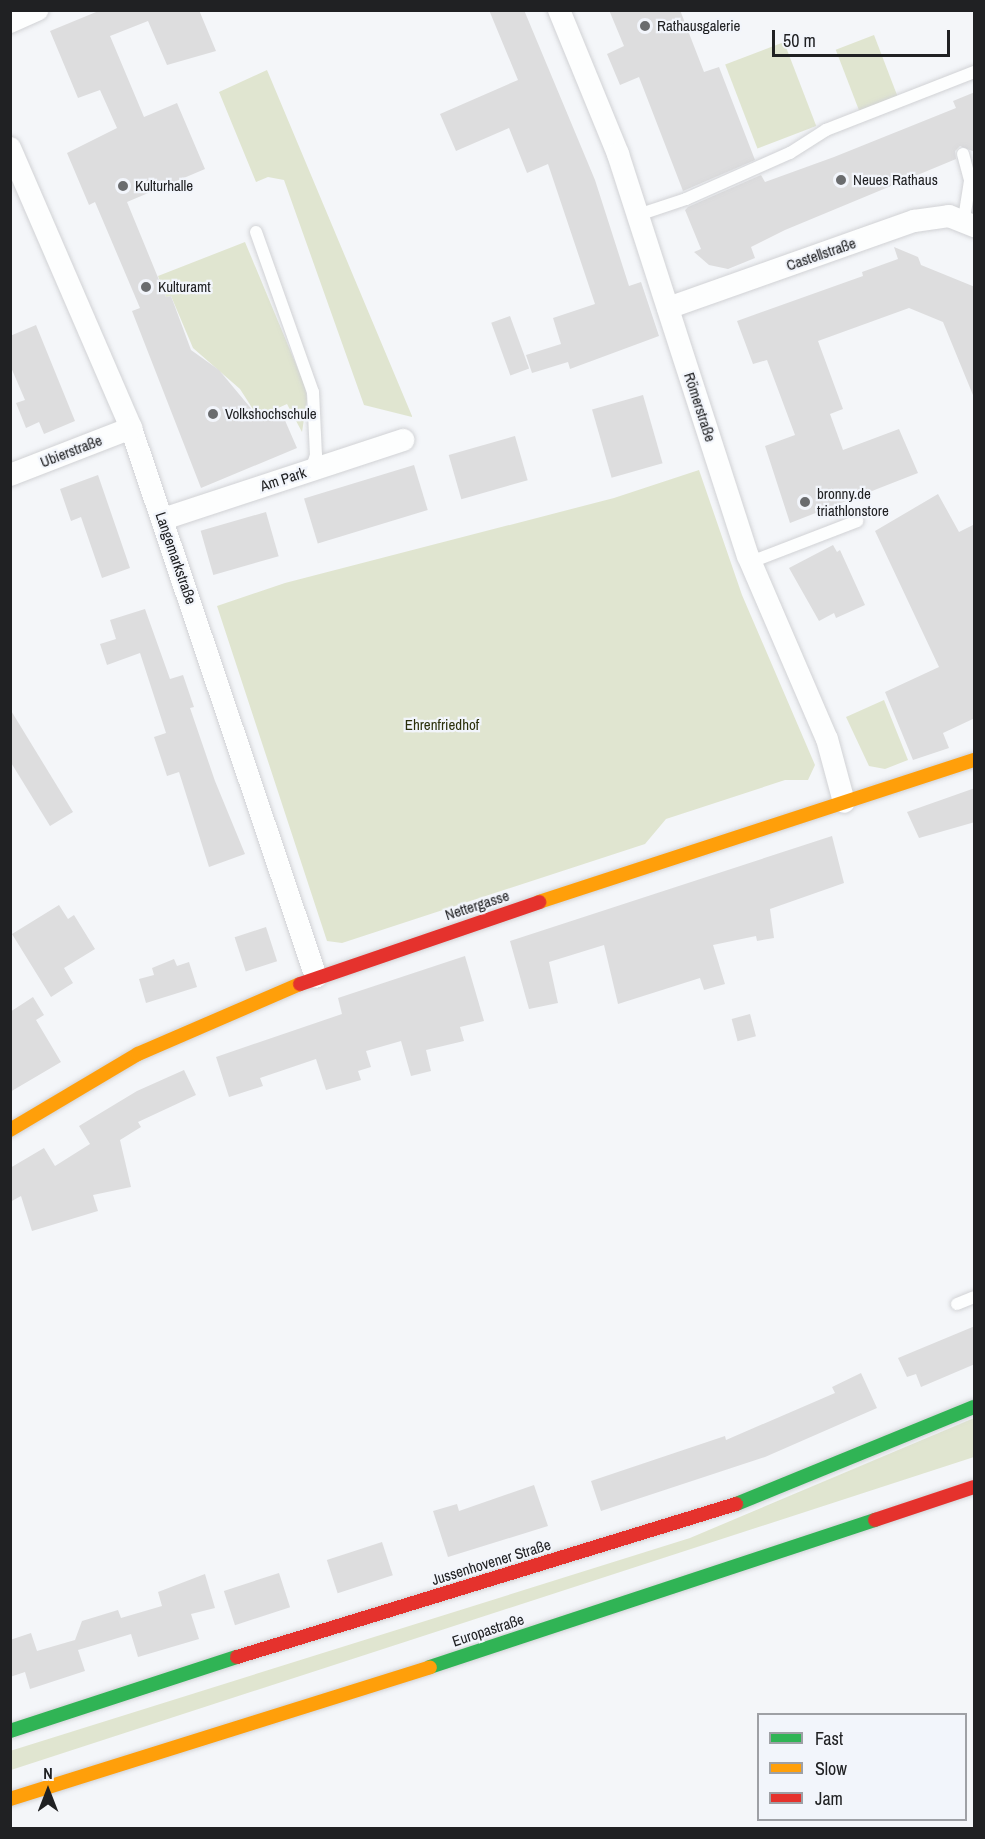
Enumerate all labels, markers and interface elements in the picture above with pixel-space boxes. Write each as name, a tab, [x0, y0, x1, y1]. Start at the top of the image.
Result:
place label: Rathausgalerie	[657, 17, 740, 35]
scale bar	[775, 18, 954, 56]
marker: Rathausgalerie	[638, 19, 652, 33]
text: 50 m	[783, 28, 816, 53]
place label: Neues Rathaus	[853, 171, 938, 189]
marker: Neues Rathaus	[834, 173, 848, 187]
place label: Kulturhalle	[135, 177, 193, 195]
marker: Kulturhalle	[116, 179, 130, 193]
street label: Castellstraße	[784, 234, 858, 274]
place label: Kulturamt	[158, 278, 211, 296]
marker: Kulturamt	[139, 280, 153, 294]
street label: Römerstraße	[680, 370, 720, 444]
place label: Volkshochschule	[225, 405, 317, 423]
marker: Volkshochschule	[206, 407, 220, 421]
street label: Ubierstraße	[37, 431, 105, 471]
street label: Am Park	[258, 463, 308, 495]
place label: bronny.de triathlonstore	[817, 484, 889, 519]
marker: bronny.de triathlonstore	[798, 495, 812, 509]
street label: Langemarkstraße	[152, 510, 200, 606]
park label: Ehrenfriedhof	[405, 716, 479, 734]
street label: Nettergasse	[443, 886, 511, 924]
street label: Jussenhovener Straße	[429, 1535, 553, 1589]
street label: Europastraße	[450, 1610, 526, 1650]
legend	[757, 1713, 967, 1821]
text: Fast	[815, 1726, 843, 1751]
text: Slow	[815, 1756, 847, 1781]
north arrow	[18, 1761, 78, 1821]
text: N	[43, 1762, 53, 1784]
text: Jam	[815, 1786, 843, 1811]

